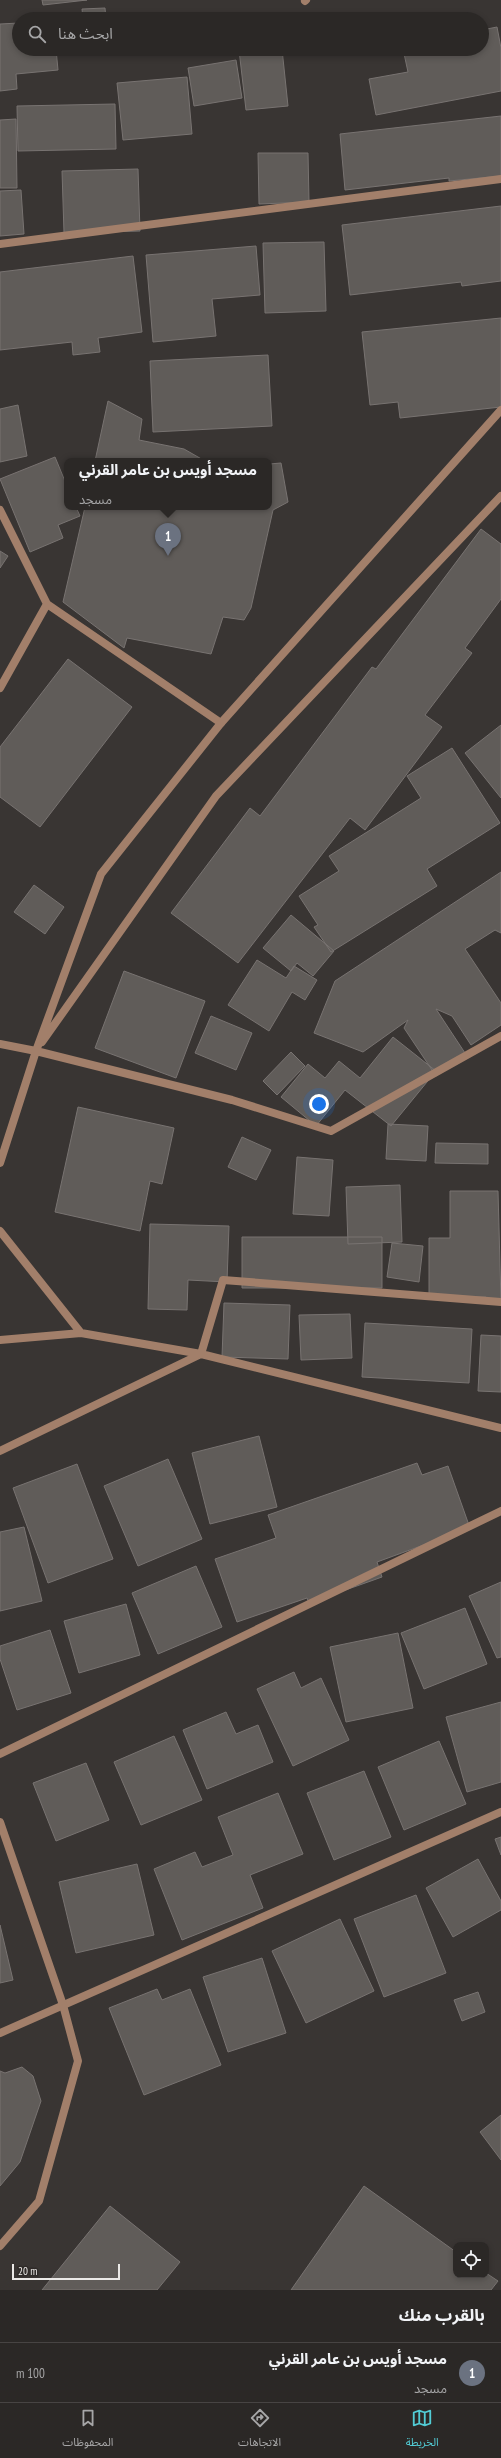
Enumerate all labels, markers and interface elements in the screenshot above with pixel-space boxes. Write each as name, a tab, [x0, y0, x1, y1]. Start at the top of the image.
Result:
search box	[12, 12, 489, 56]
icon: search	[26, 23, 48, 45]
text: ابحث هنا	[58, 24, 113, 43]
popup	[64, 458, 272, 510]
text: مسجد أويس بن عامر القرني	[79, 460, 257, 479]
text: مسجد	[79, 491, 112, 508]
pin: 1	[155, 523, 181, 556]
your location	[309, 1094, 329, 1114]
map controls	[453, 2242, 489, 2278]
button: locate	[453, 2242, 489, 2278]
scale bar	[12, 2262, 120, 2281]
text: 20 m	[18, 2264, 37, 2278]
text: بالقرب منك	[399, 2304, 485, 2326]
text: مسجد أويس بن عامر القرني	[269, 2349, 447, 2368]
text: 100 m	[16, 2365, 45, 2382]
text: 1	[469, 2365, 475, 2382]
text: مسجد	[414, 2380, 447, 2397]
tab: المحفوظات	[62, 2407, 113, 2454]
tab: الاتجاهات	[238, 2407, 281, 2454]
tab: الخريطة	[406, 2407, 439, 2454]

